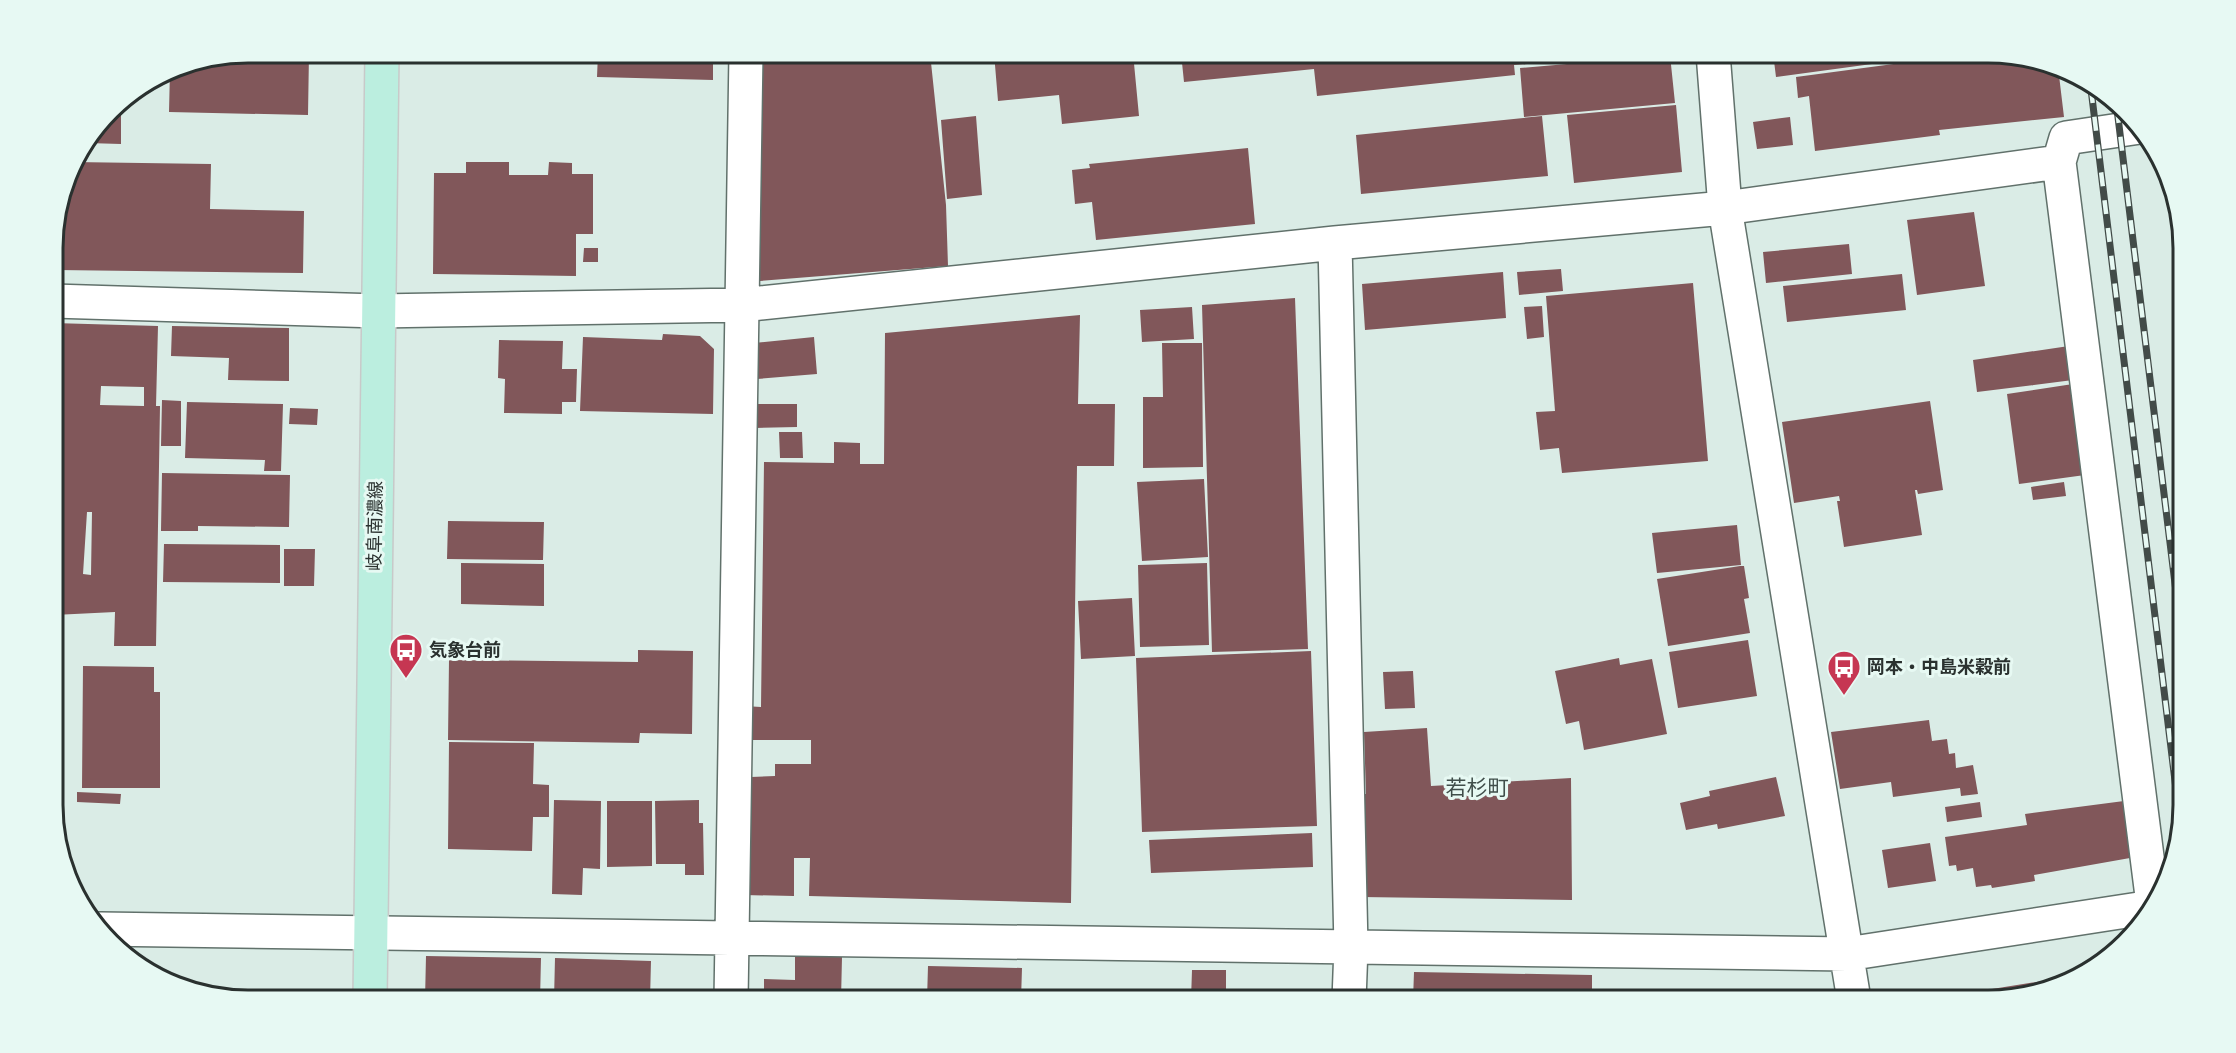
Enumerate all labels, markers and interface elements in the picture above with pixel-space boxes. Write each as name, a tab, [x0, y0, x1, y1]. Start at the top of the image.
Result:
street label: 岐阜南濃線	[362, 481, 387, 571]
bus stop icon: 気象台前	[388, 632, 424, 679]
place label: 気象台前	[429, 638, 501, 661]
bus stop icon: 岡本・中島米穀前	[1826, 649, 1862, 696]
place label: 岡本・中島米穀前	[1867, 655, 2011, 678]
district label: 若杉町	[1446, 774, 1509, 800]

